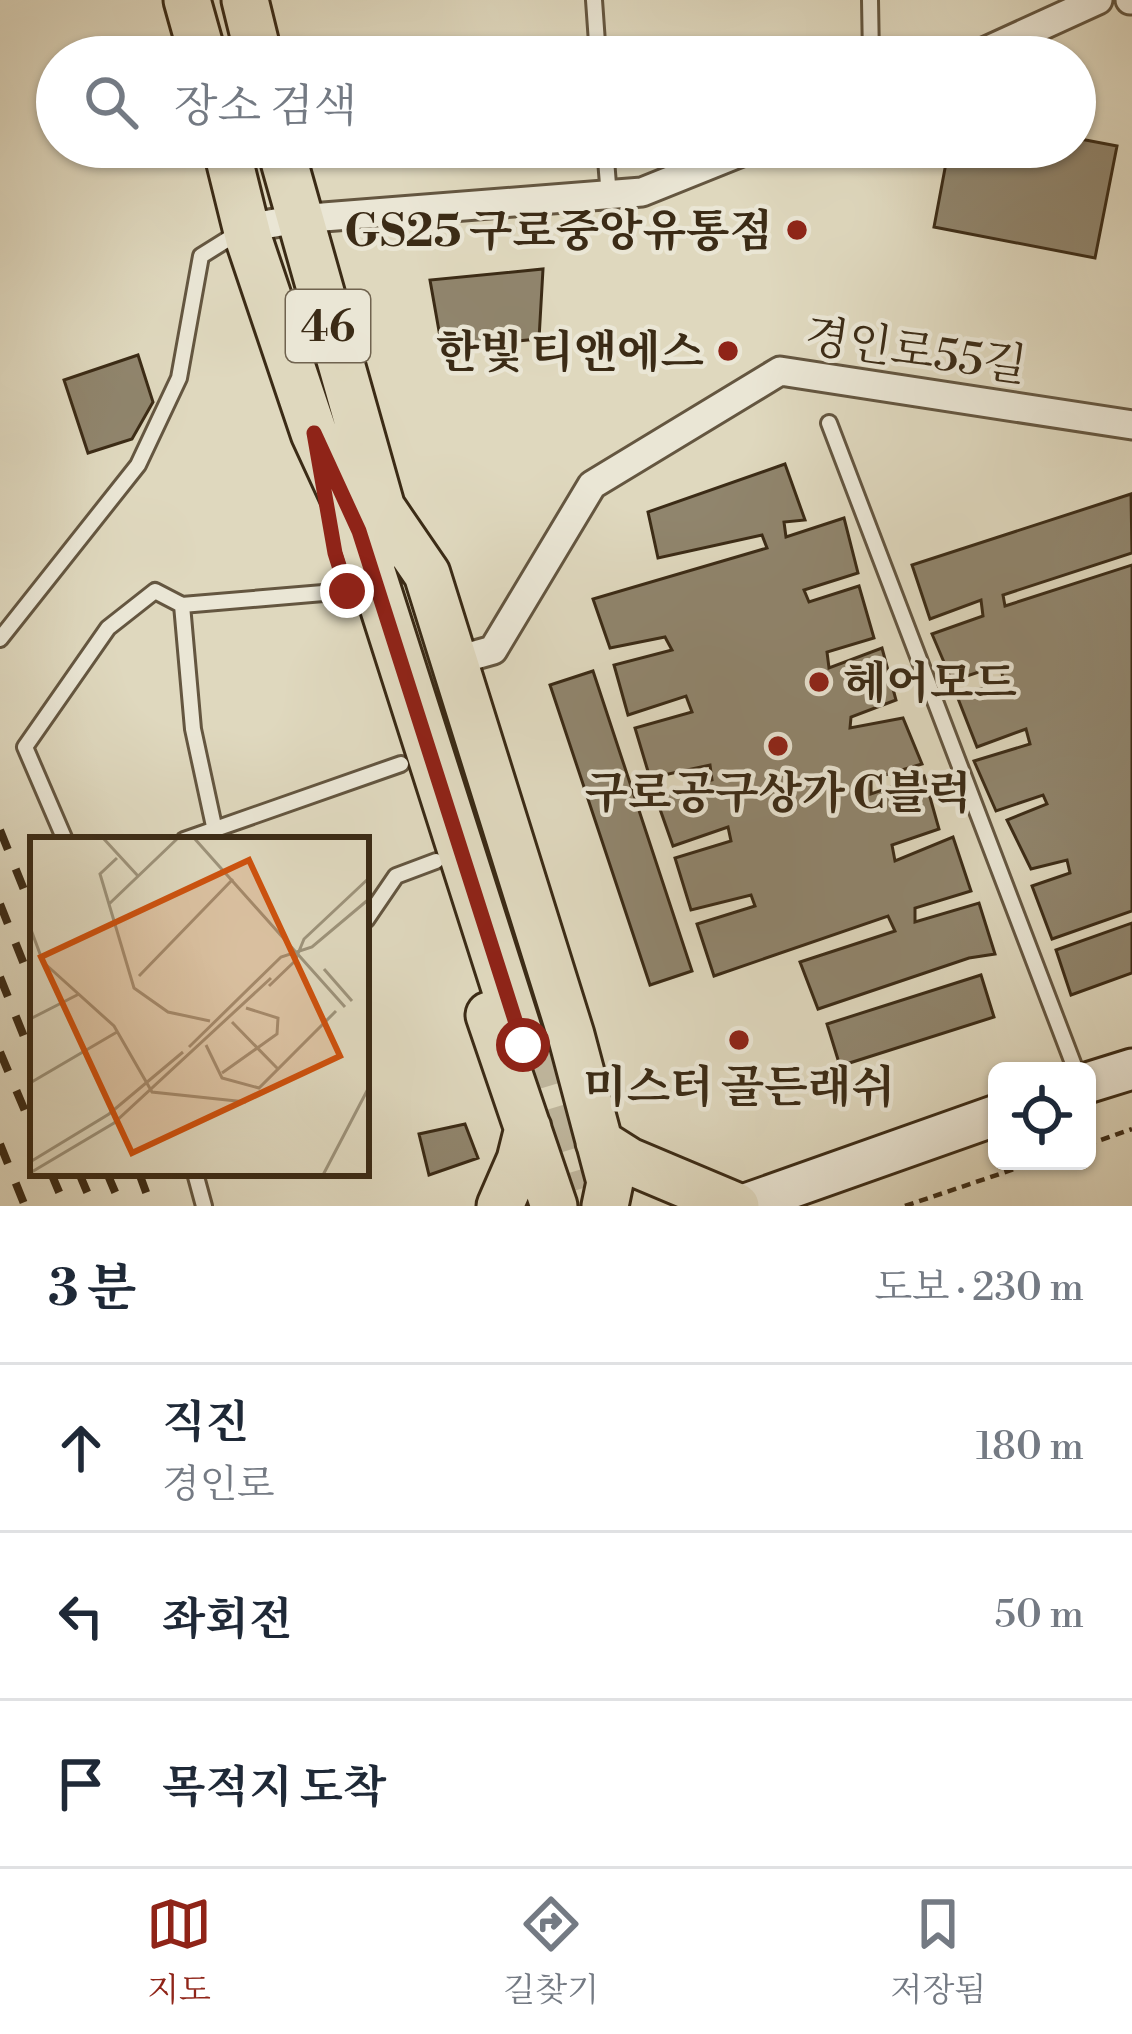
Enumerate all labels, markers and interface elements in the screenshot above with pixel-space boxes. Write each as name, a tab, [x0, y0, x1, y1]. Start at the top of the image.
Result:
search box	[36, 36, 1096, 168]
icon: search	[78, 69, 144, 135]
text: 장소 검색	[174, 79, 357, 136]
place label: GS25 구로중앙유통점	[344, 204, 773, 261]
marker: GS25 구로중앙유통점	[784, 217, 810, 243]
road number: 46	[286, 290, 370, 362]
street label: 경인로55길	[801, 309, 1030, 396]
place label: 한빛 티앤에스	[436, 325, 704, 382]
marker: 한빛 티앤에스	[715, 338, 741, 364]
route end	[320, 564, 374, 618]
place label: 헤어모드	[843, 656, 1017, 713]
marker: 헤어모드	[806, 669, 832, 695]
marker: 구로공구상가 C블럭	[765, 733, 791, 759]
place label: 구로공구상가 C블럭	[585, 766, 971, 823]
inset map	[30, 837, 369, 1176]
route start	[496, 1018, 550, 1072]
marker: 미스터 골든래쉬	[726, 1027, 752, 1053]
place label: 미스터 골든래쉬	[583, 1060, 895, 1117]
map controls	[988, 1062, 1096, 1170]
button: locate	[988, 1062, 1096, 1170]
text: 3 분	[48, 1258, 136, 1322]
text: 도보 · 230 m	[874, 1264, 1084, 1313]
text: 직진	[162, 1395, 249, 1452]
icon: ahead	[48, 1415, 114, 1481]
text: 180 m	[976, 1423, 1084, 1472]
text: 경인로	[162, 1461, 275, 1510]
icon: left	[48, 1583, 114, 1649]
text: 50 m	[994, 1591, 1084, 1640]
text: 좌회전	[162, 1592, 292, 1649]
icon: arrive	[48, 1751, 114, 1817]
text: 목적지 도착	[162, 1760, 387, 1817]
tab: 지도	[146, 1891, 212, 2012]
tab: 길찾기	[503, 1891, 599, 2012]
tab: 저장됨	[891, 1891, 986, 2012]

